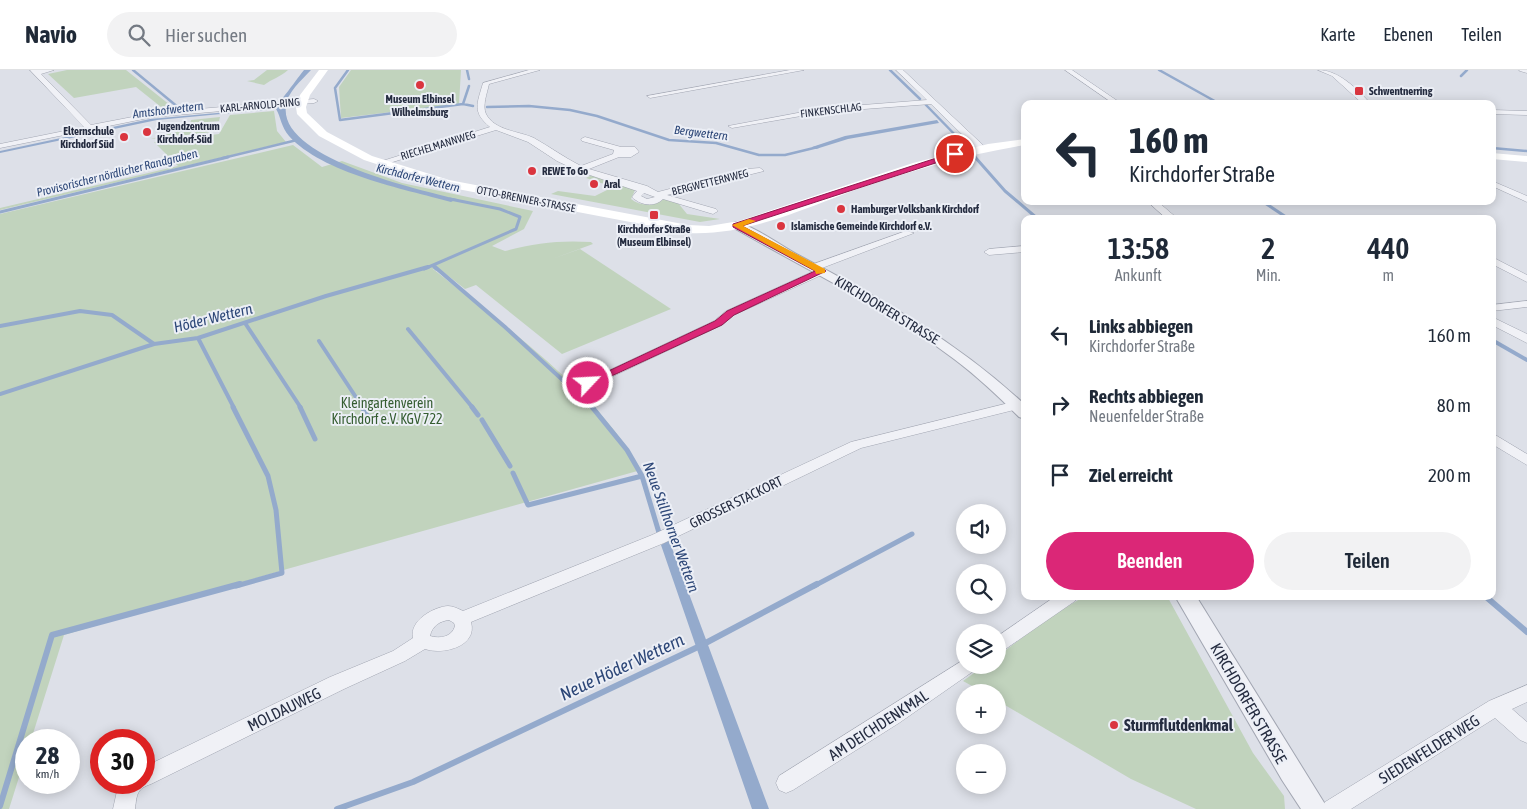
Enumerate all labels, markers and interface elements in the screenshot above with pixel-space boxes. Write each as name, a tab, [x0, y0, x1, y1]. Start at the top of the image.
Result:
search box	[107, 12, 457, 57]
text: Navio	[25, 21, 77, 48]
icon: search	[125, 21, 153, 49]
text: Hier suchen	[165, 24, 247, 46]
text: Karte	[1320, 24, 1355, 45]
text: Ebenen	[1383, 24, 1433, 45]
text: Teilen	[1461, 24, 1502, 45]
marker: Museum Elbinsel Wilhelmsburg	[414, 79, 426, 91]
marker: Schwentnerring	[1353, 85, 1365, 97]
place label: Schwentnerring	[1369, 85, 1433, 97]
place label: Museum Elbinsel Wilhelmsburg	[386, 93, 455, 118]
street label: KARL-ARNOLD-RING	[219, 96, 301, 114]
water label: Amtshofwettern	[131, 99, 204, 121]
street label: FINKENSCHLAG	[800, 100, 863, 120]
place label: Jugendzentrum Kirchdorf-Süd	[156, 120, 220, 145]
icon: left	[1046, 120, 1111, 185]
text: 160 m	[1129, 120, 1208, 160]
water label: Bergwettern	[673, 123, 729, 143]
place label: Elternschule Kirchdorf Süd	[60, 125, 114, 150]
marker: Jugendzentrum Kirchdorf-Süd	[141, 126, 153, 138]
street label: RIECHELMANNWEG	[399, 128, 477, 162]
marker: Elternschule Kirchdorf Süd	[118, 131, 130, 143]
pin	[934, 133, 976, 175]
icon: arrive	[941, 140, 969, 168]
water label: Provisorischer nördlicher Randgraben	[35, 146, 199, 200]
water label: Kirchdorfer Wettern	[375, 161, 461, 195]
text: Kirchdorfer Straße	[1129, 161, 1275, 187]
marker: REWE To Go	[526, 165, 538, 177]
place label: REWE To Go	[542, 165, 588, 177]
street label: BERGWETTERNWEG	[670, 167, 750, 197]
marker: Aral	[588, 178, 600, 190]
place label: Aral	[603, 178, 622, 190]
street label: OTTO-BRENNER-STRASSE	[476, 184, 577, 215]
marker: Hamburger Volksbank Kirchdorf	[835, 203, 847, 215]
place label: Hamburger Volksbank Kirchdorf	[851, 203, 980, 215]
marker: Kirchdorfer Straße (Museum Elbinsel)	[648, 209, 660, 221]
marker: Islamische Gemeinde Kirchdorf e.V.	[775, 220, 787, 232]
place label: Islamische Gemeinde Kirchdorf e.V.	[791, 220, 932, 232]
place label: Kirchdorfer Straße (Museum Elbinsel)	[617, 223, 691, 248]
text: 13:58	[1107, 231, 1169, 265]
text: 2	[1261, 231, 1275, 265]
text: 440	[1367, 231, 1409, 265]
text: Ankunft	[1115, 266, 1162, 284]
text: Min.	[1256, 266, 1281, 284]
text: m	[1383, 266, 1394, 284]
street label: KIRCHDORFER STRASSE	[832, 273, 942, 347]
water label: Höder Wettern	[172, 300, 254, 335]
text: Links abbiegen	[1089, 315, 1193, 337]
icon: left	[1046, 321, 1074, 349]
text: 160 m	[1428, 324, 1471, 346]
text: Kirchdorfer Straße	[1089, 337, 1195, 355]
position arrow	[561, 356, 613, 408]
text: Rechts abbiegen	[1089, 385, 1204, 407]
icon: right	[1046, 391, 1074, 419]
text: 80 m	[1437, 394, 1471, 416]
park label: Kleingartenverein Kirchdorf e.V. KGV 722	[331, 395, 443, 427]
text: Neuenfelder Straße	[1089, 407, 1204, 425]
water label: Neue Stillhorner Wettern	[640, 459, 703, 594]
icon: arrive	[1046, 461, 1074, 489]
text: Ziel erreicht	[1089, 464, 1173, 486]
text: 200 m	[1428, 464, 1471, 486]
street label: GROSSER STACKORT	[687, 473, 785, 531]
map controls	[956, 504, 1006, 794]
button: sound	[956, 504, 1006, 554]
button: Beenden	[1046, 532, 1254, 590]
button: Teilen	[1264, 532, 1471, 590]
button: search	[956, 564, 1006, 614]
button: layers	[956, 624, 1006, 674]
water label: Neue Höder Wettern	[556, 628, 687, 705]
street label: KIRCHDORFER STRASSE	[1207, 640, 1291, 766]
street label: MOLDAUWEG	[244, 684, 324, 734]
button: +	[956, 684, 1006, 734]
street label: AM DEICHDENKMAL	[825, 686, 932, 764]
street label: SIEDENFELDER WEG	[1375, 711, 1483, 787]
place label: Sturmflutdenkmal	[1124, 716, 1234, 734]
marker: Sturmflutdenkmal	[1108, 719, 1120, 731]
speed limit sign: 30	[90, 729, 155, 794]
text: 28	[36, 741, 59, 769]
button: −	[956, 744, 1006, 794]
text: km/h	[36, 767, 59, 781]

